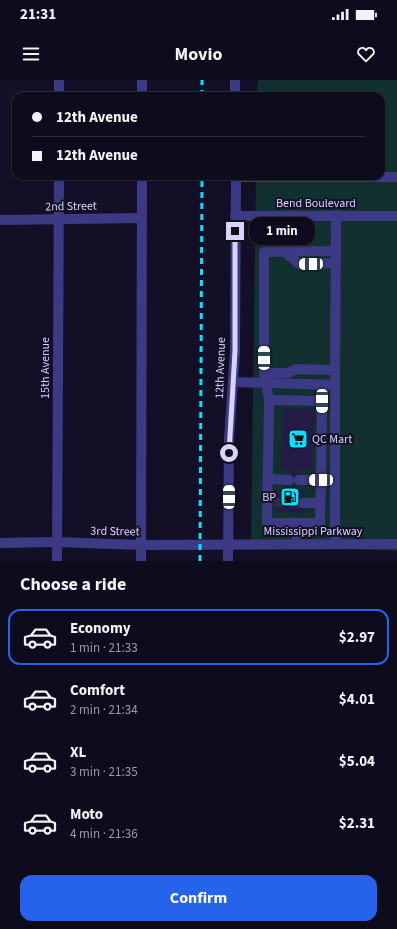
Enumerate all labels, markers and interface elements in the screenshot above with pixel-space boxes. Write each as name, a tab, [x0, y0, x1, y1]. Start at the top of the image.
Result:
text: 21:31	[20, 4, 56, 25]
text: Movio	[175, 42, 222, 67]
icon: menu	[20, 43, 42, 65]
icon: heart	[355, 43, 377, 65]
text: 12th Avenue	[56, 107, 138, 128]
text: 12th Avenue	[56, 145, 138, 166]
street label: Bend Boulevard	[276, 195, 356, 212]
street label: 2nd Street	[45, 198, 97, 215]
callout: 1 min	[249, 217, 315, 245]
route end	[226, 222, 244, 240]
text: 1 min	[266, 222, 298, 240]
car	[299, 258, 323, 270]
street label: 15th Avenue	[37, 337, 54, 399]
street label: 12th Avenue	[211, 337, 230, 399]
car	[258, 346, 270, 370]
car	[316, 389, 328, 413]
supermarket icon: QC Mart	[287, 428, 309, 450]
place label: QC Mart	[312, 431, 352, 448]
route start	[220, 444, 238, 462]
car	[309, 474, 333, 486]
car	[223, 485, 235, 509]
fuel station icon: BP	[279, 486, 301, 508]
place label: BP	[262, 489, 276, 506]
street label: 3rd Street	[90, 523, 140, 540]
street label: Mississippi Parkway	[264, 523, 363, 540]
text: Choose a ride	[20, 572, 126, 597]
text: Economy	[70, 618, 131, 639]
icon: car	[22, 619, 58, 655]
text: $2.97	[339, 627, 375, 648]
text: 1 min · 21:33	[70, 639, 138, 657]
text: Comfort	[70, 680, 125, 701]
icon: car	[22, 681, 58, 717]
text: $4.01	[339, 689, 375, 710]
text: 2 min · 21:34	[70, 701, 138, 719]
text: XL	[70, 742, 86, 763]
icon: car	[22, 743, 58, 779]
text: $5.04	[339, 751, 375, 772]
text: 3 min · 21:35	[70, 763, 138, 781]
text: Moto	[70, 804, 103, 825]
icon: car	[22, 805, 58, 841]
text: $2.31	[339, 813, 375, 834]
text: 4 min · 21:36	[70, 825, 138, 843]
button: Confirm	[20, 875, 377, 921]

